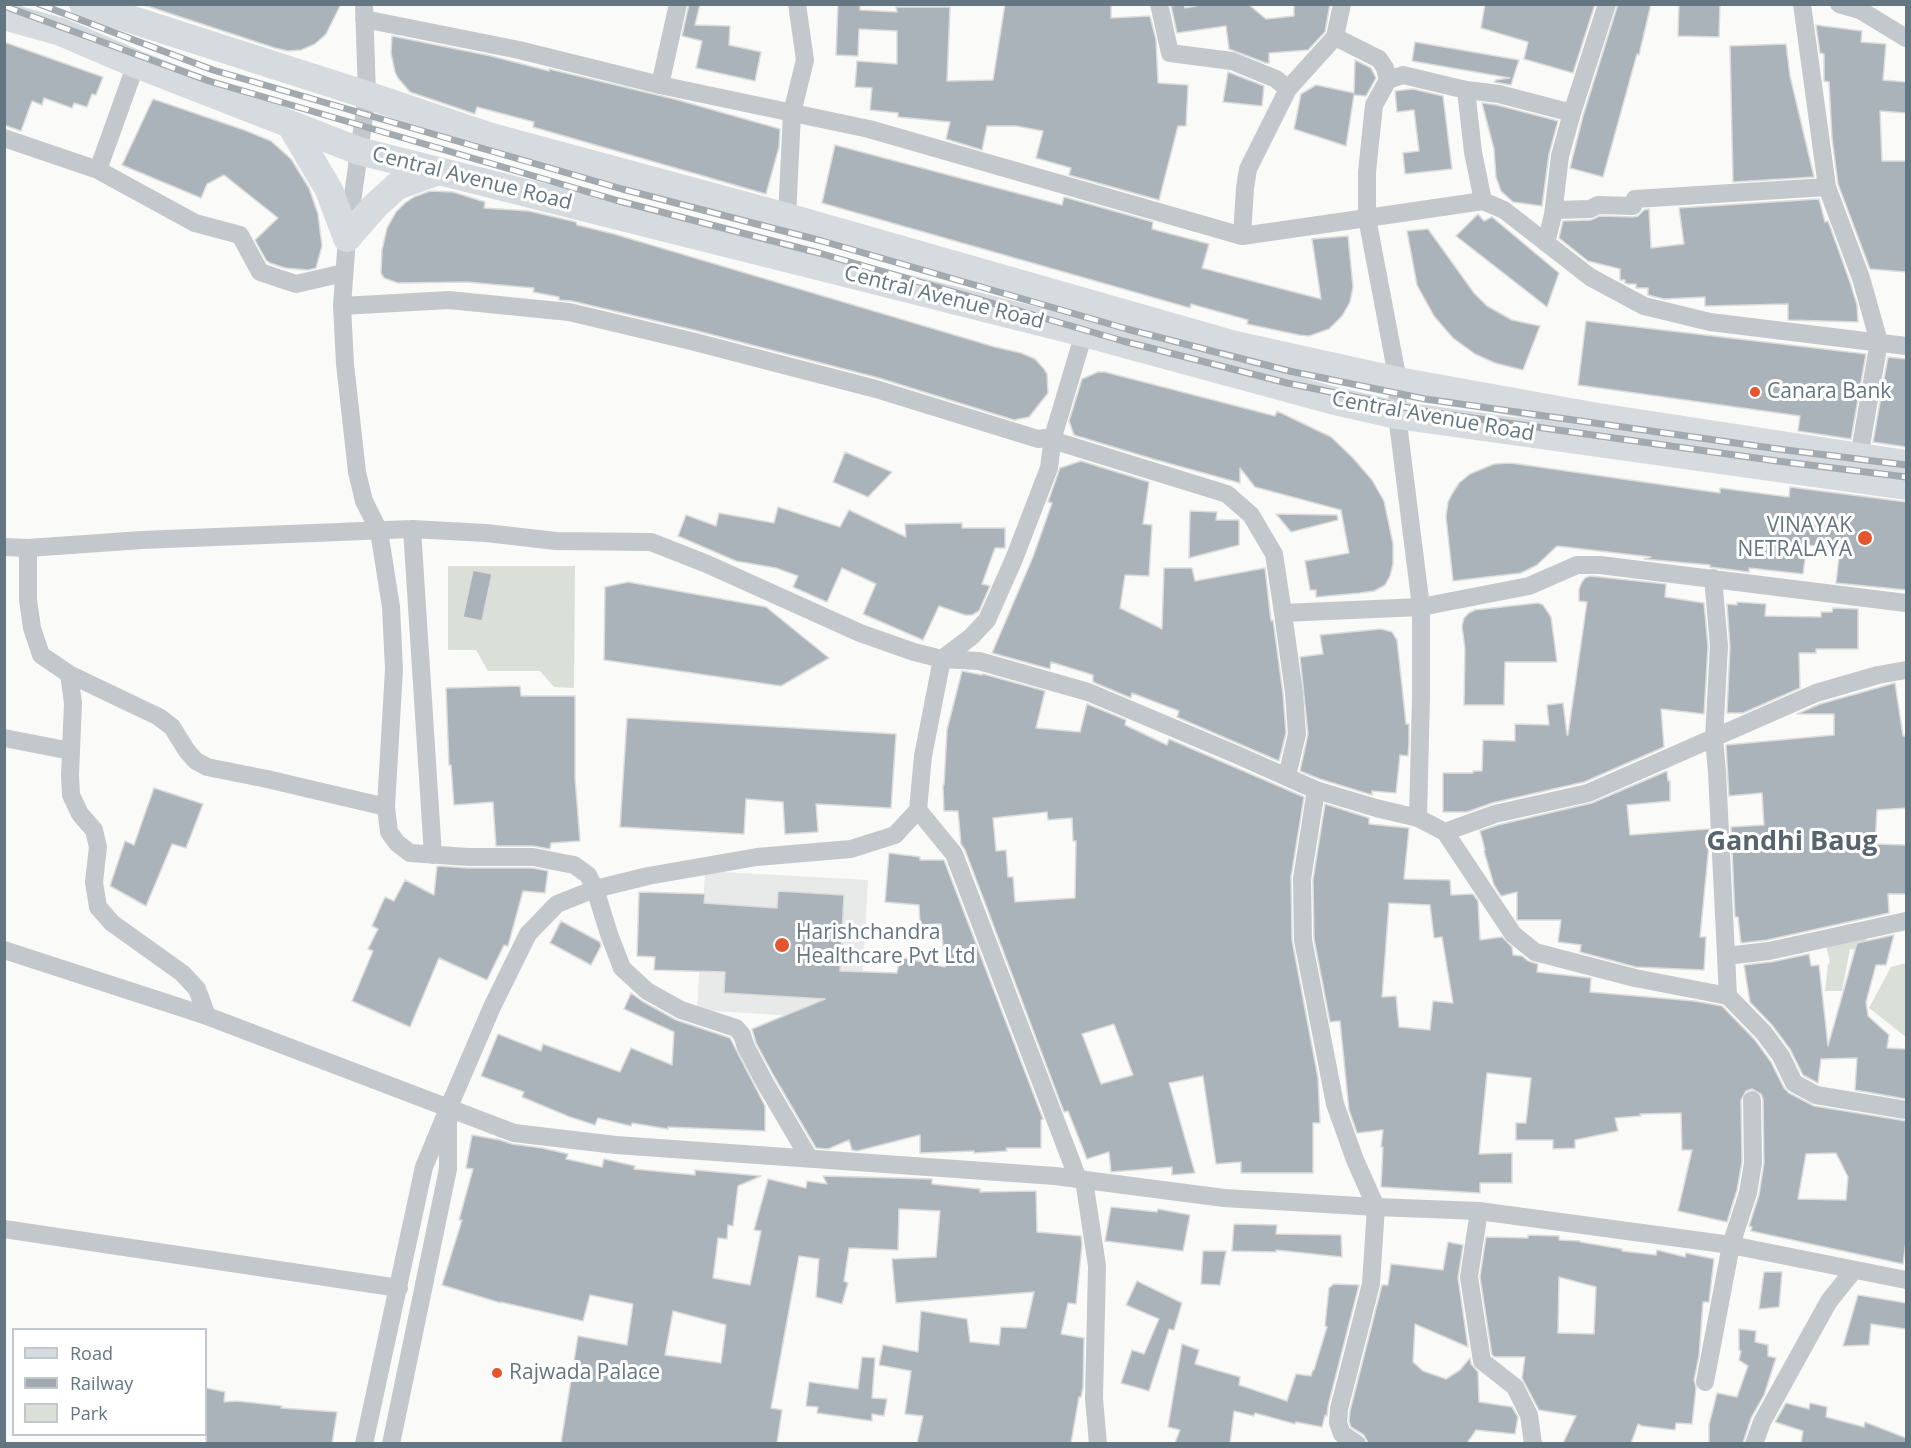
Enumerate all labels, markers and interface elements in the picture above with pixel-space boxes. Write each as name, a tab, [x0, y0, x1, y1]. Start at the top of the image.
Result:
street label: Central Avenue Road	[369, 142, 575, 216]
street label: Central Avenue Road	[841, 261, 1047, 335]
place label: Canara Bank	[1767, 379, 1891, 405]
marker: Canara Bank	[1748, 385, 1762, 399]
street label: Central Avenue Road	[1330, 387, 1536, 447]
place label: VINAYAK NETRALAYA	[1737, 513, 1852, 563]
marker: VINAYAK NETRALAYA	[1856, 529, 1874, 547]
district label: Gandhi Baug	[1706, 826, 1878, 858]
place label: Harishchandra Healthcare Pvt Ltd	[796, 920, 976, 970]
marker: Harishchandra Healthcare Pvt Ltd	[773, 936, 791, 954]
legend	[12, 1328, 207, 1436]
text: Road	[70, 1341, 113, 1365]
place label: Rajwada Palace	[509, 1360, 660, 1386]
marker: Rajwada Palace	[490, 1366, 504, 1380]
text: Railway	[70, 1371, 133, 1395]
text: Park	[70, 1401, 108, 1425]

